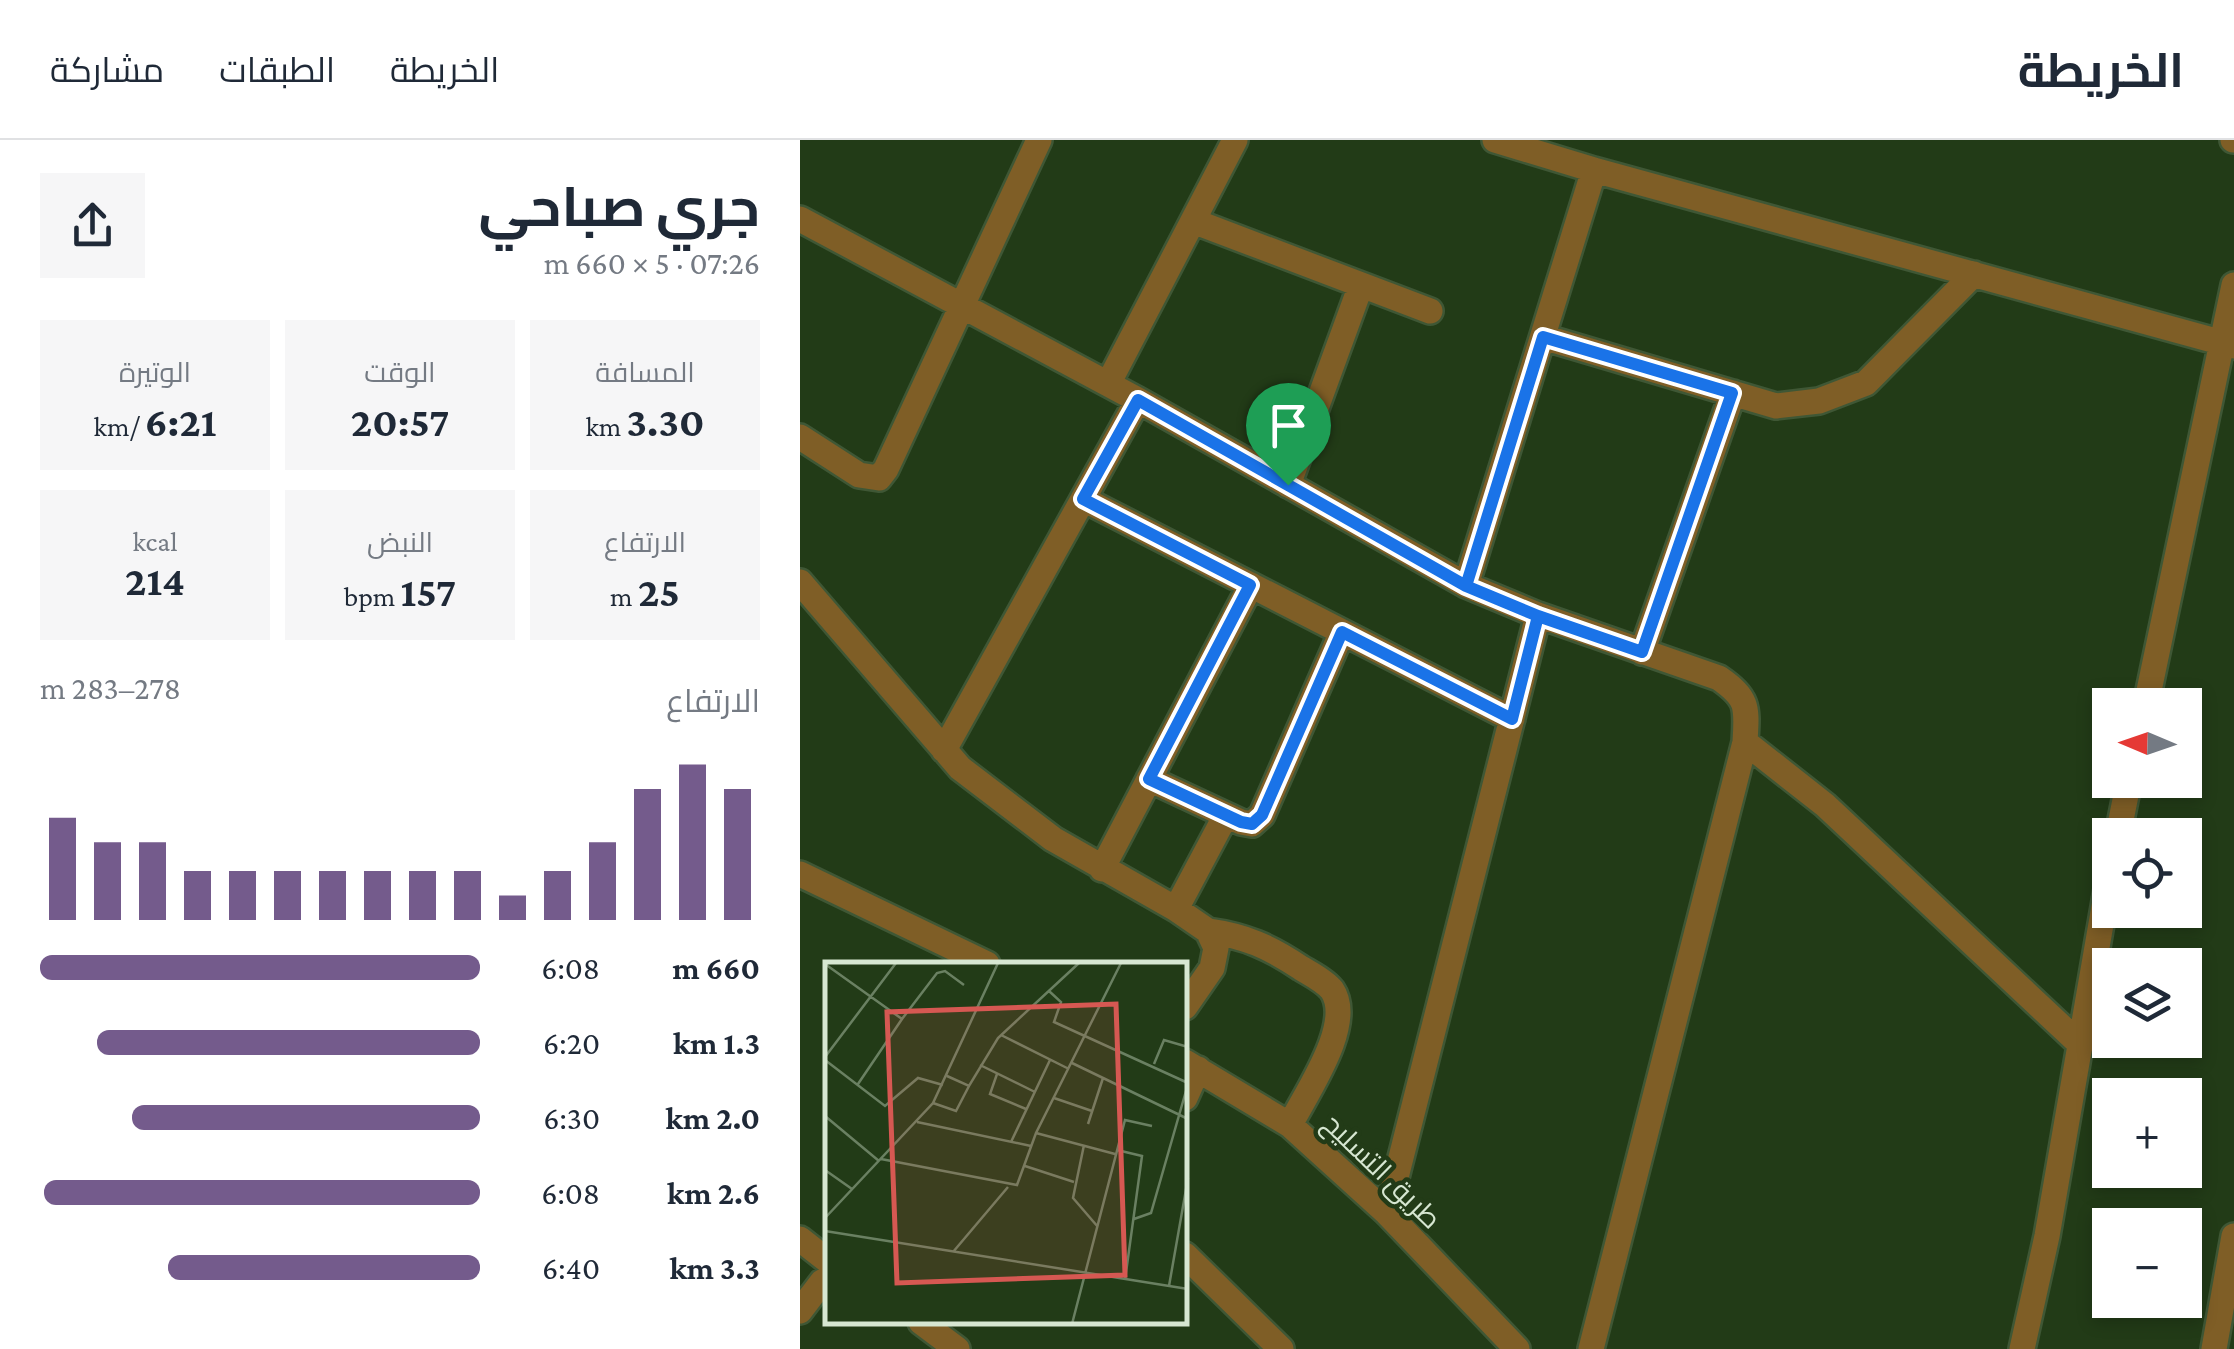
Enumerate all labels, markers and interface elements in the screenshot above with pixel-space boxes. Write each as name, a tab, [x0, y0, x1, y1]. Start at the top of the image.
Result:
text: الخريطة	[2018, 44, 2184, 97]
text: مشاركة	[50, 51, 164, 90]
text: الطبقات	[219, 51, 335, 90]
text: الخريطة	[390, 51, 499, 90]
button: share	[40, 173, 145, 278]
text: جري صباحي	[478, 177, 760, 238]
text: 07:26 · 5 × 660 m	[544, 245, 760, 281]
text: الوتيرة	[119, 357, 191, 388]
text: الوقت	[364, 357, 436, 388]
text: المسافة	[595, 357, 695, 388]
pin	[1246, 383, 1331, 486]
text: 6:21	[145, 398, 216, 445]
text: 20:57	[351, 398, 449, 445]
text: 3.30	[627, 398, 705, 445]
icon: arrive	[1261, 398, 1316, 453]
text: /km	[94, 411, 145, 442]
text: km	[585, 411, 627, 442]
text: kcal	[132, 526, 178, 557]
text: النبض	[367, 527, 433, 558]
text: الارتفاع	[604, 527, 686, 558]
text: 214	[125, 557, 185, 604]
text: 157	[401, 568, 456, 615]
text: 25	[638, 568, 680, 615]
text: bpm	[344, 581, 401, 612]
text: m	[610, 581, 638, 612]
text: 278–283 m	[40, 670, 181, 706]
text: الارتفاع	[666, 683, 760, 719]
north arrow	[2092, 688, 2202, 798]
map controls	[2092, 688, 2202, 1318]
button: locate	[2092, 818, 2202, 928]
button: layers	[2092, 948, 2202, 1058]
text: 6:08	[541, 950, 600, 986]
text: 660 m	[672, 950, 760, 986]
inset map	[825, 962, 1188, 1324]
text: 6:20	[543, 1025, 600, 1061]
text: 1.3 km	[673, 1025, 760, 1061]
button: +	[2092, 1078, 2202, 1188]
text: 6:30	[543, 1100, 600, 1136]
text: 2.0 km	[666, 1100, 760, 1136]
street label: طريق التسليح	[1315, 1107, 1447, 1237]
text: 6:08	[541, 1175, 600, 1211]
text: 2.6 km	[667, 1175, 760, 1211]
button: −	[2092, 1208, 2202, 1318]
text: 6:40	[542, 1250, 600, 1286]
text: 3.3 km	[669, 1250, 760, 1286]

